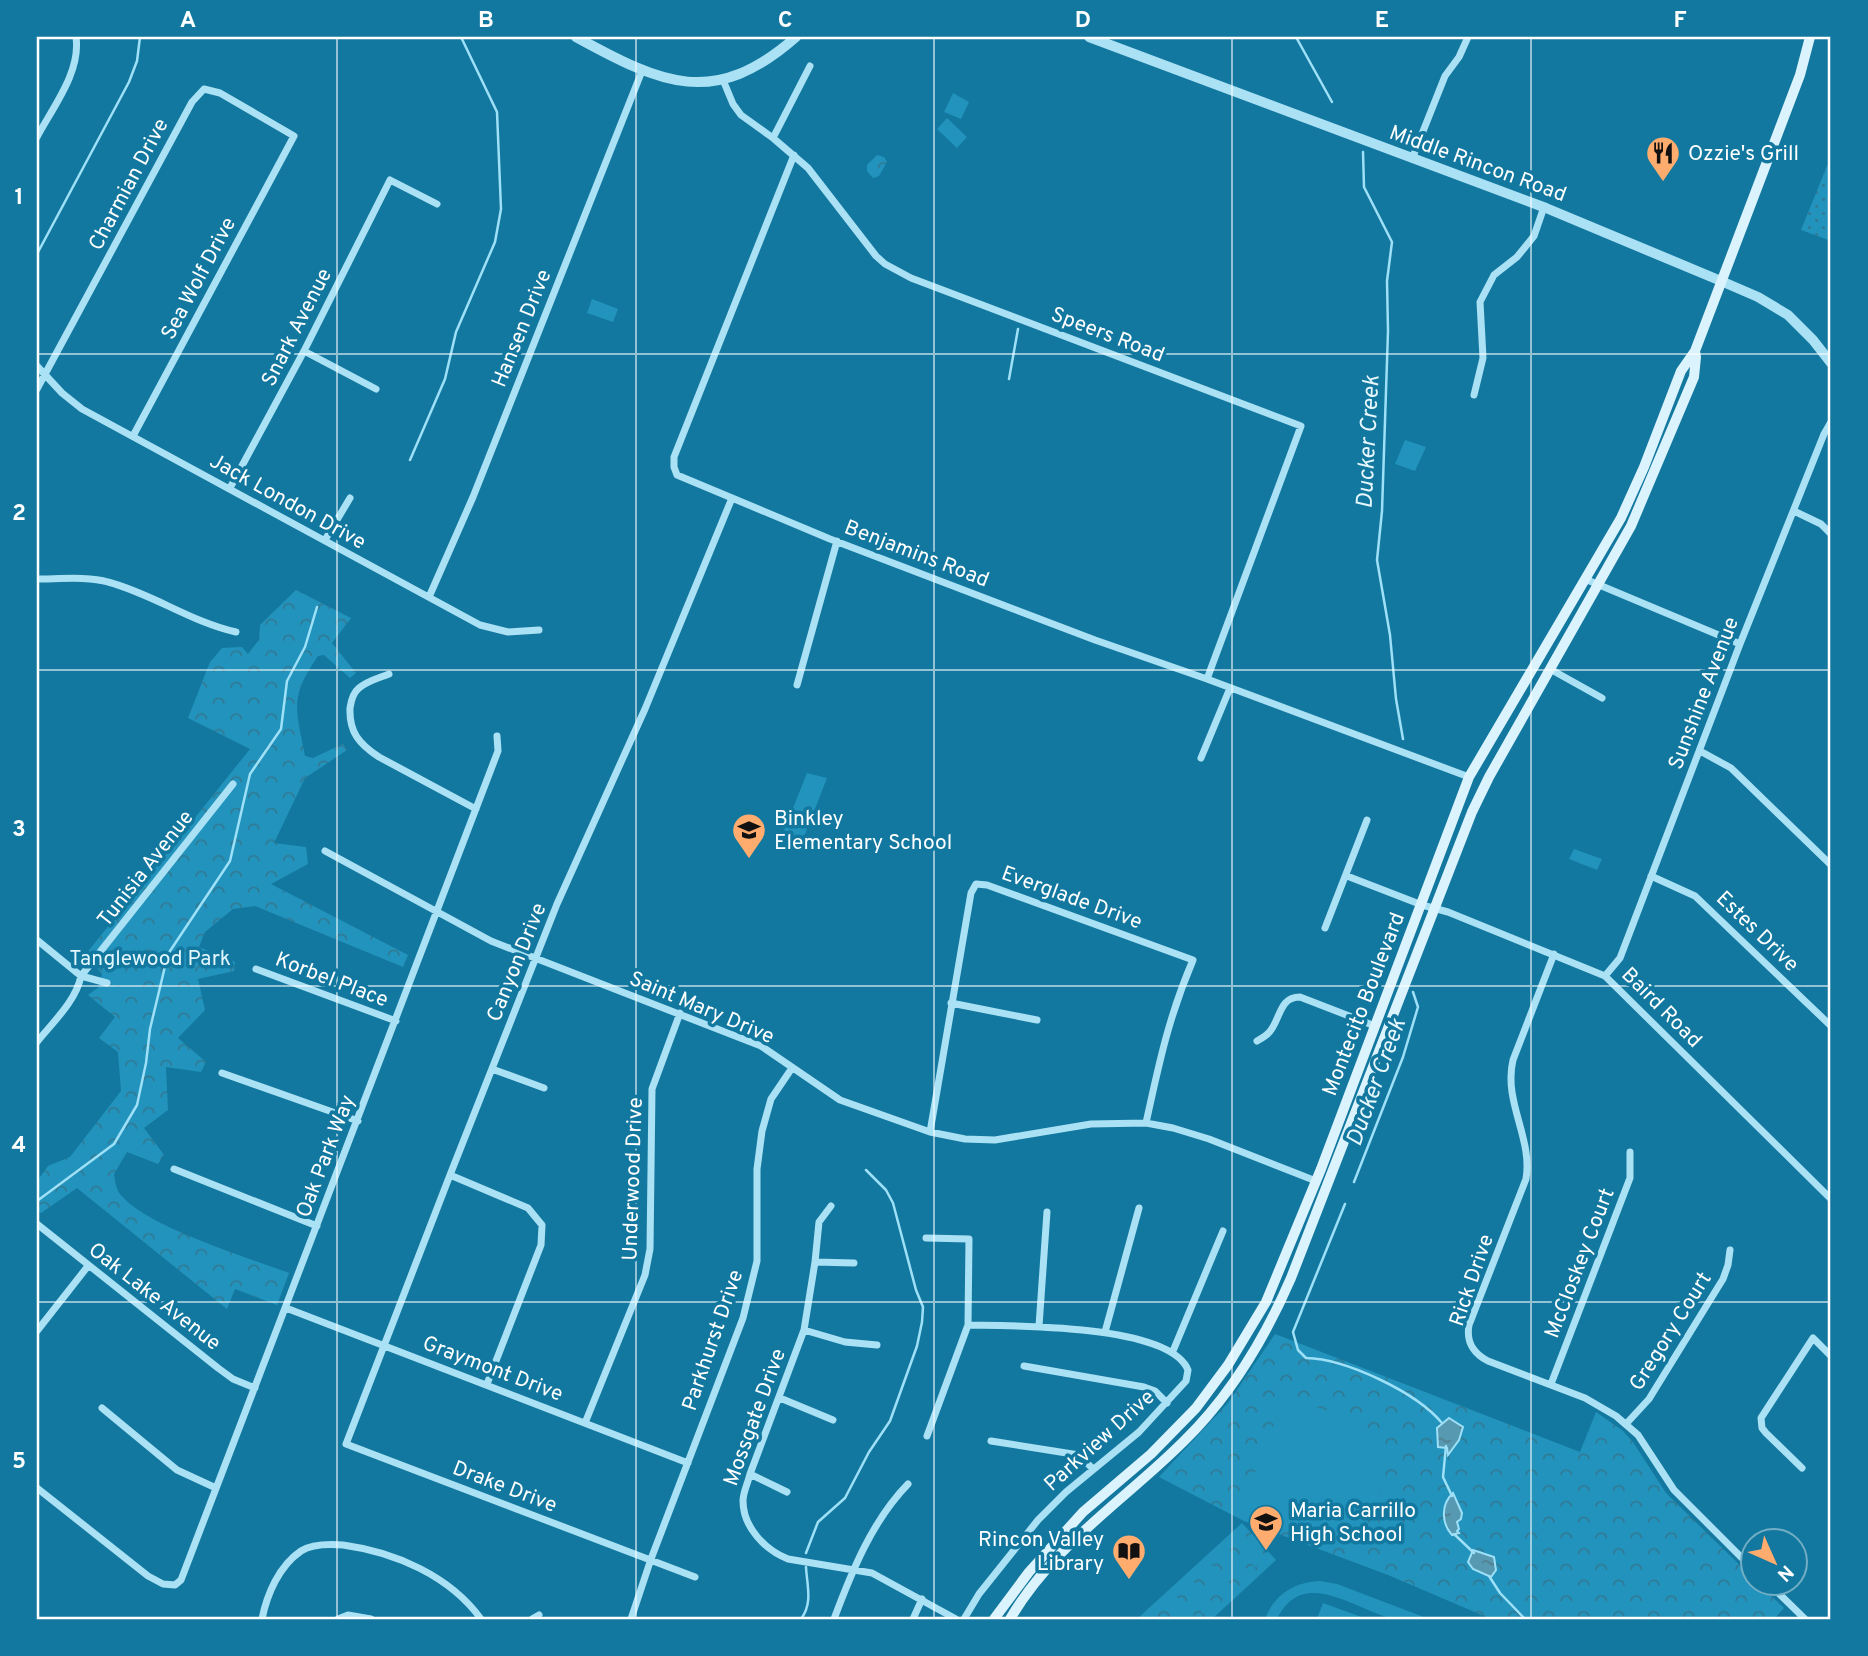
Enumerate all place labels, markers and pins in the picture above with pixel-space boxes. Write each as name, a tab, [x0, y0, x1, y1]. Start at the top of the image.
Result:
restaurant icon: Ozzie's Grill	[1644, 134, 1682, 183]
place label: Ozzie's Grill	[1688, 141, 1799, 168]
place label: Binkley Elementary School	[774, 806, 952, 857]
school or university icon: Binkley Elementary School	[730, 811, 768, 860]
place label: Maria Carrillo High School	[1290, 1498, 1416, 1549]
school or university icon: Maria Carrillo High School	[1247, 1503, 1285, 1552]
place label: Rincon Valley Library	[978, 1527, 1104, 1578]
library icon: Rincon Valley Library	[1110, 1532, 1148, 1581]

